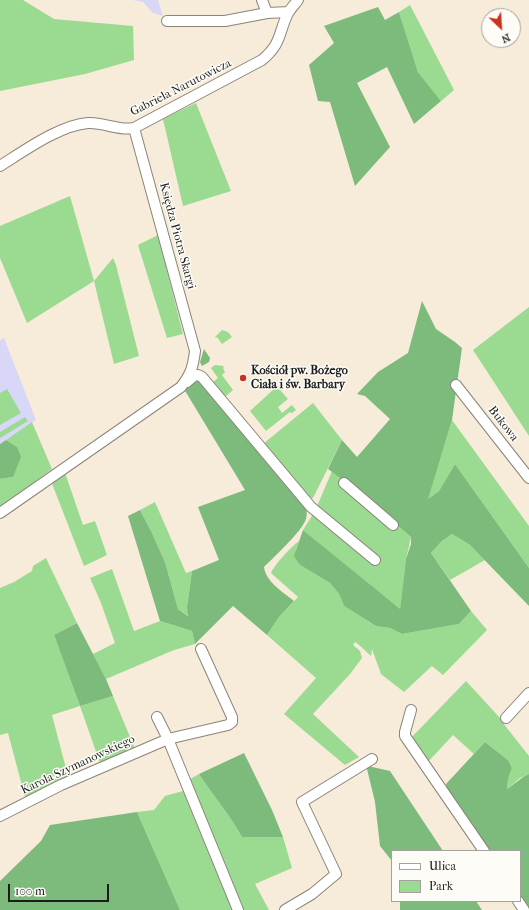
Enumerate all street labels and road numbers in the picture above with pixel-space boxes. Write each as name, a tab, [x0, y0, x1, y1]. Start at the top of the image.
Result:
street label: Gabriela Narutowicza	[128, 56, 234, 120]
street label: Księdza Piotra Skargi	[156, 181, 198, 291]
street label: Bukowa	[485, 404, 521, 444]
street label: Karola Szymanowskiego	[19, 732, 137, 798]

